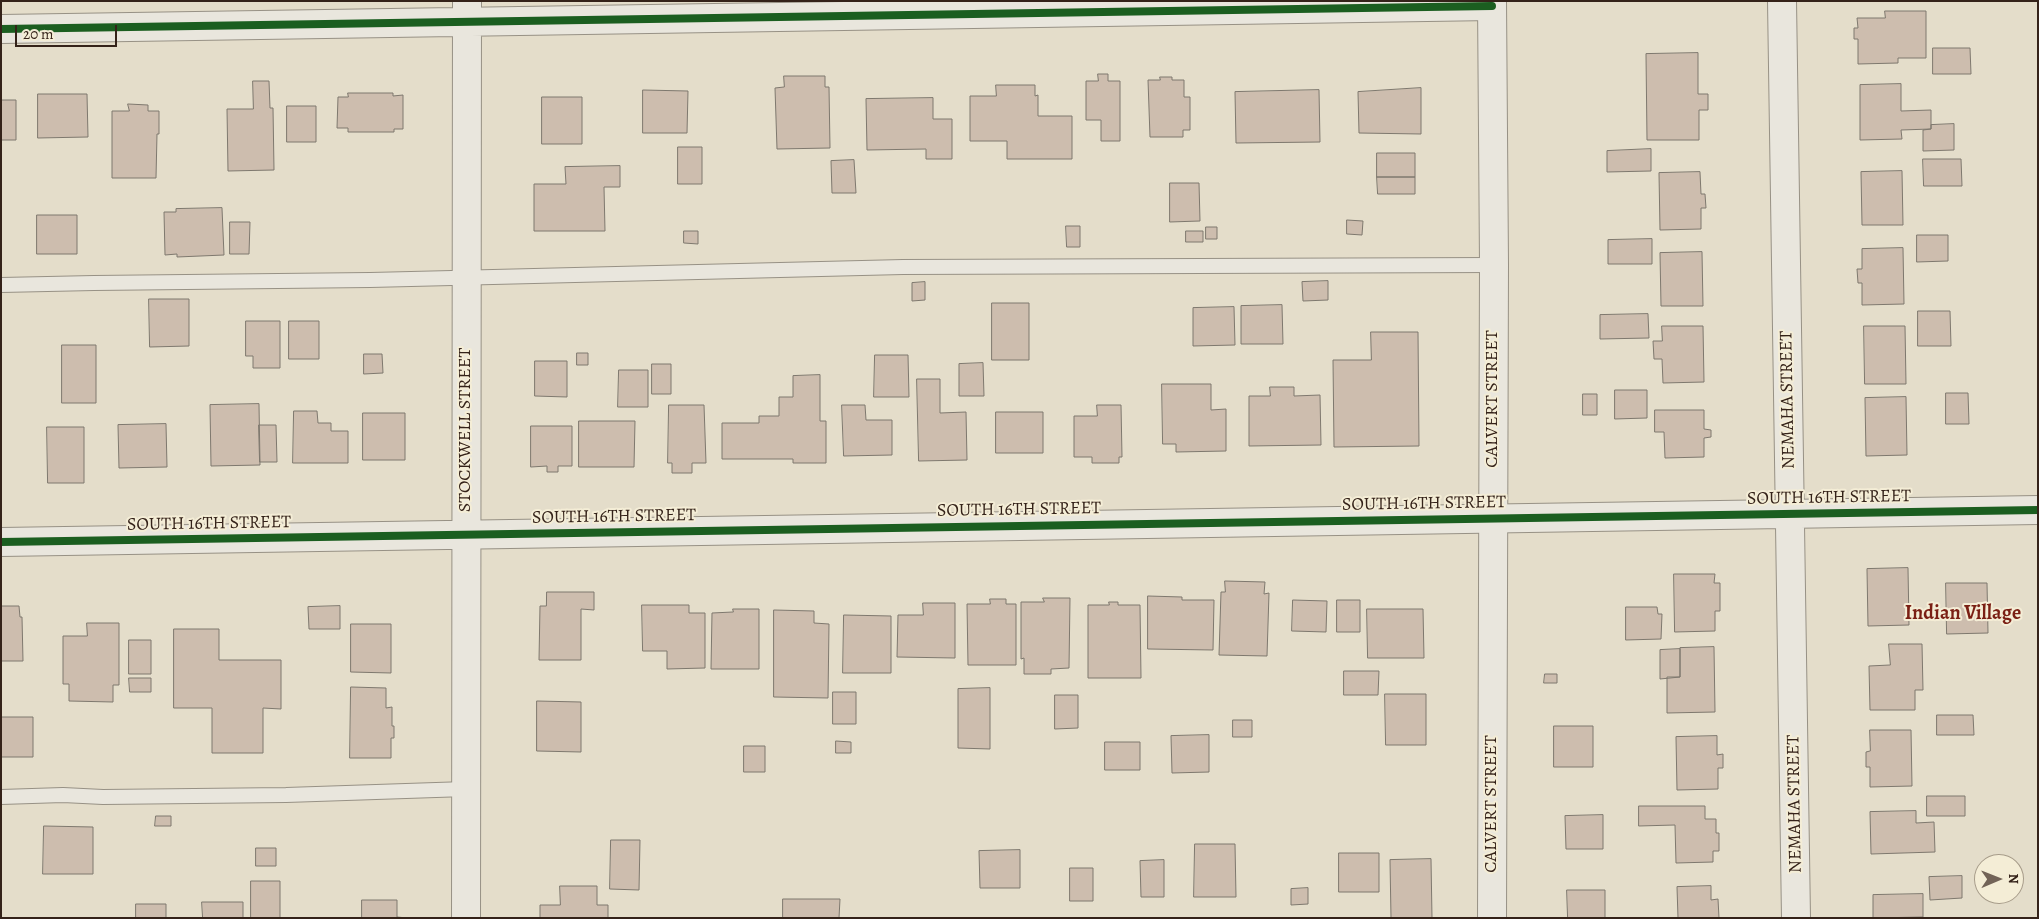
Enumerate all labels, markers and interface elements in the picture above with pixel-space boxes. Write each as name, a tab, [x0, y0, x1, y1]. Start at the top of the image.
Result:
scale bar	[18, 15, 120, 47]
text: 20 m	[23, 24, 54, 44]
street label: CALVERT STREET	[1482, 330, 1504, 468]
street label: NEMAHA STREET	[1776, 331, 1800, 469]
street label: STOCKWELL STREET	[455, 348, 477, 512]
street label: SOUTH 16TH STREET	[1747, 486, 1911, 510]
street label: SOUTH 16TH STREET	[1342, 492, 1506, 516]
street label: SOUTH 16TH STREET	[937, 498, 1101, 522]
street label: SOUTH 16TH STREET	[532, 505, 696, 529]
street label: SOUTH 16TH STREET	[127, 512, 291, 536]
district label: Indian Village	[1905, 602, 2021, 626]
street label: CALVERT STREET	[1481, 735, 1503, 873]
street label: NEMAHA STREET	[1783, 735, 1807, 873]
north arrow	[1974, 854, 2024, 904]
text: N	[2004, 873, 2023, 884]

